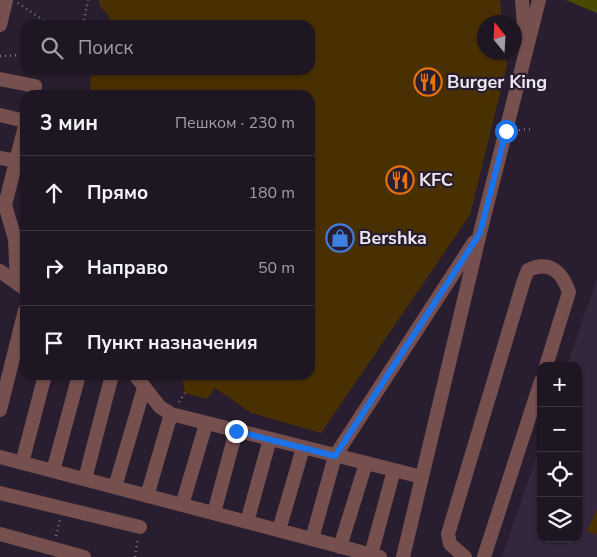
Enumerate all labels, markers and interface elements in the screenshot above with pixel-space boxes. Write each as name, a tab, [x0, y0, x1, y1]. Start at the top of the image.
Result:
north arrow	[477, 15, 522, 60]
search box	[20, 20, 315, 75]
icon: search	[38, 34, 66, 62]
text: Поиск	[78, 35, 133, 61]
restaurant icon: Burger King	[413, 67, 443, 97]
place label: Burger King	[447, 70, 547, 94]
text: 3 мин	[40, 109, 98, 137]
text: Пешком · 230 m	[175, 112, 295, 134]
route start	[495, 120, 518, 143]
restaurant icon: KFC	[385, 165, 415, 195]
place label: KFC	[419, 168, 453, 192]
icon: ahead	[40, 179, 68, 207]
text: Прямо	[87, 180, 148, 206]
text: 180 m	[248, 182, 295, 204]
shop icon: Bershka	[325, 223, 355, 253]
place label: Bershka	[359, 226, 427, 250]
icon: right	[40, 254, 68, 282]
text: Направо	[87, 255, 168, 281]
text: 50 m	[258, 257, 295, 279]
icon: arrive	[40, 329, 68, 357]
text: Пункт назначения	[87, 330, 258, 356]
map controls	[537, 362, 582, 542]
button: +	[537, 362, 582, 407]
button: −	[537, 407, 582, 452]
route end	[225, 420, 248, 443]
button: locate	[537, 452, 582, 497]
button: layers	[537, 497, 582, 542]

